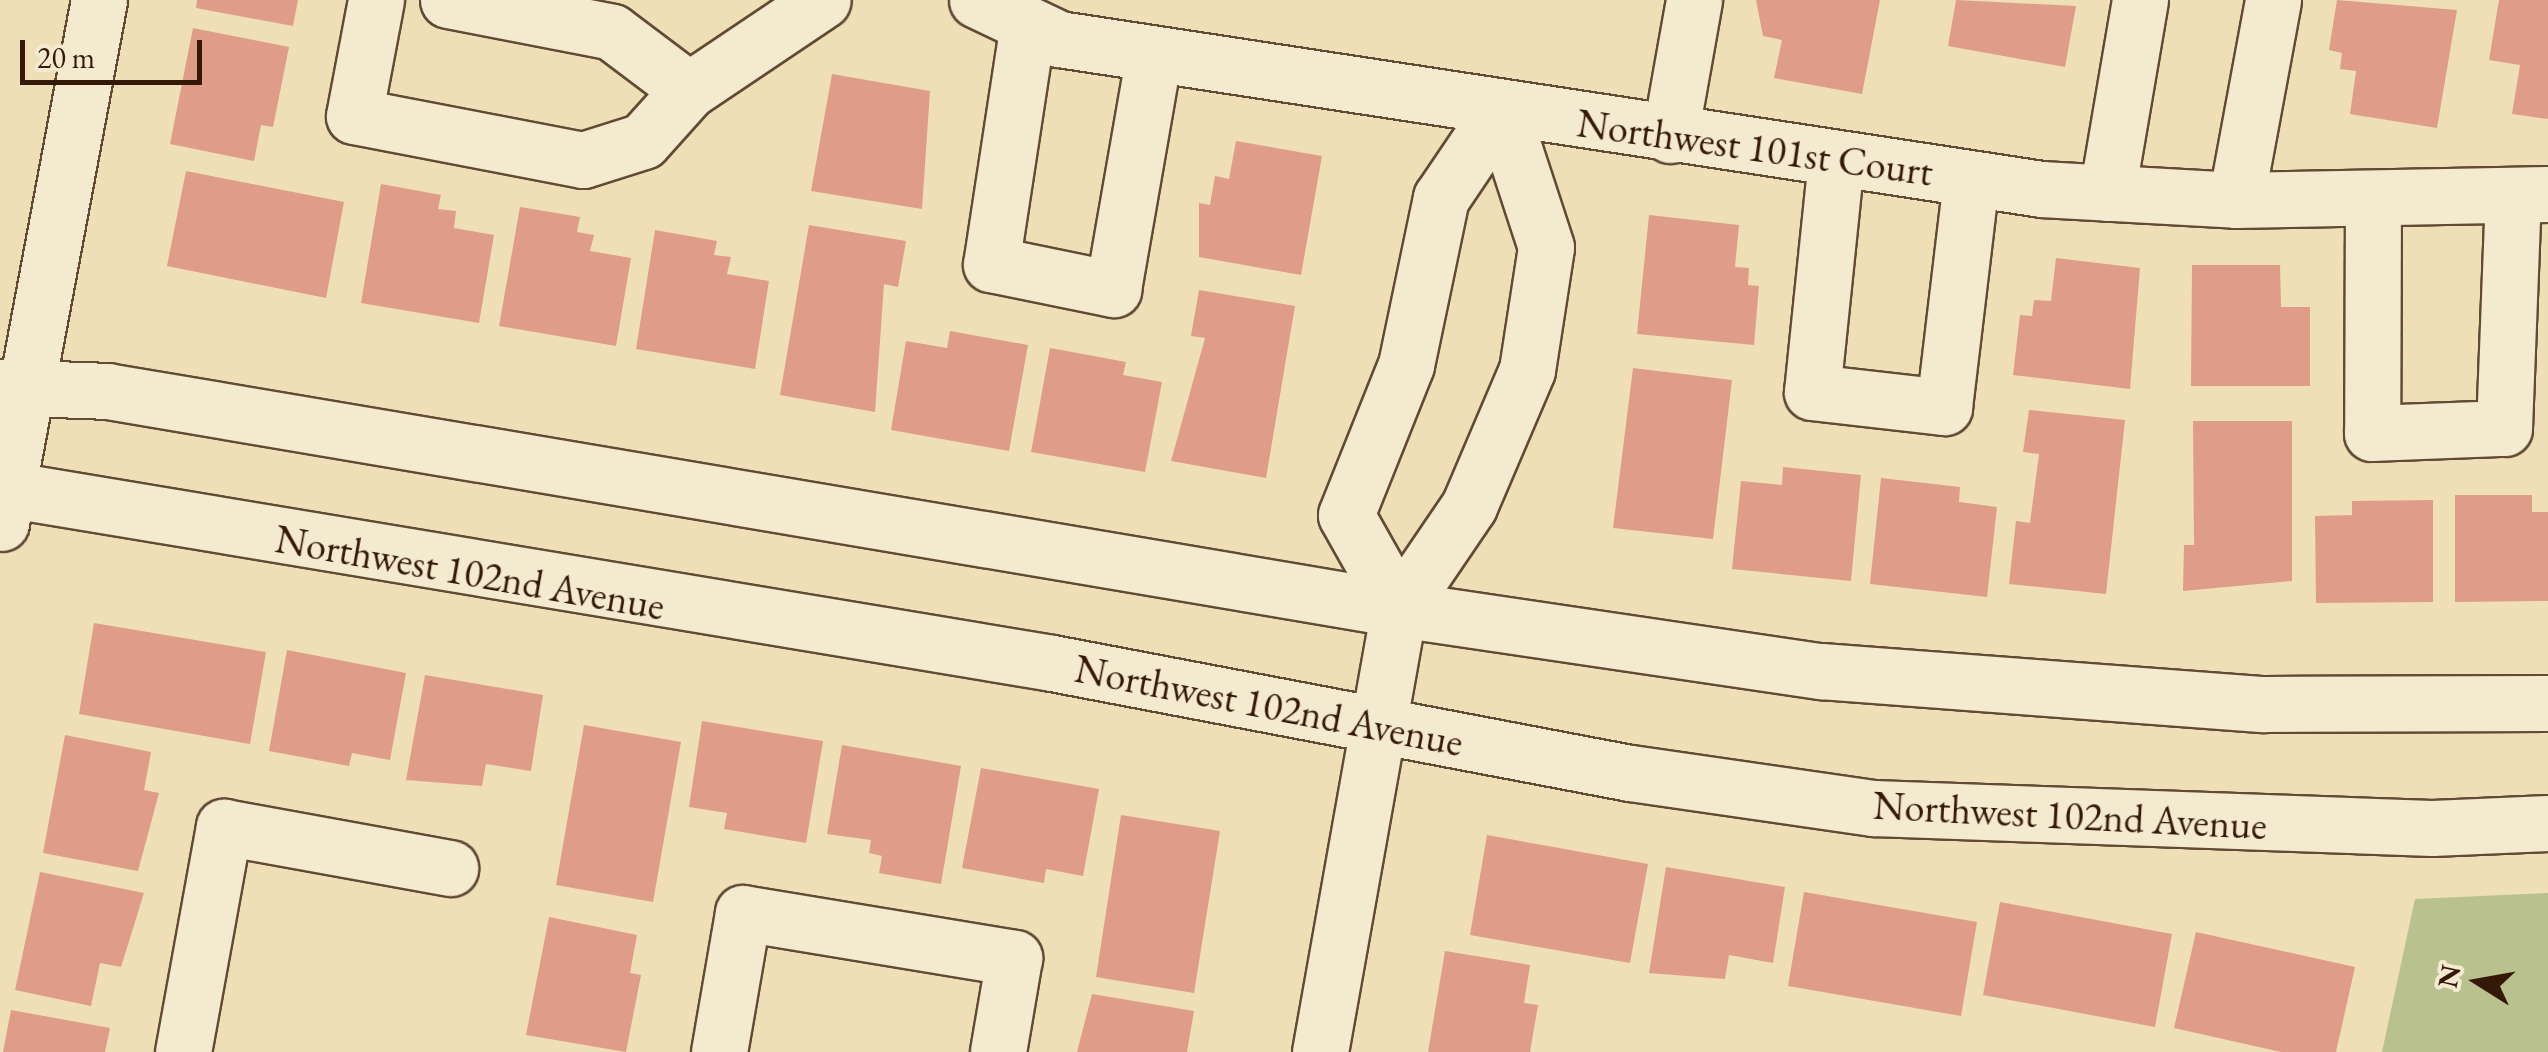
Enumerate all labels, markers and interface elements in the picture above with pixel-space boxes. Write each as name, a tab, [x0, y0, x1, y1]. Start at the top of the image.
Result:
scale bar	[25, 20, 208, 82]
text: 20 m	[37, 38, 95, 77]
street label: Northwest 101st Court	[1574, 98, 1936, 196]
street label: Northwest 102nd Avenue	[272, 514, 668, 630]
street label: Northwest 102nd Avenue	[1071, 644, 1467, 766]
street label: Northwest 102nd Avenue	[1872, 781, 2268, 849]
north arrow	[2428, 932, 2528, 1032]
text: N	[2429, 962, 2468, 991]

